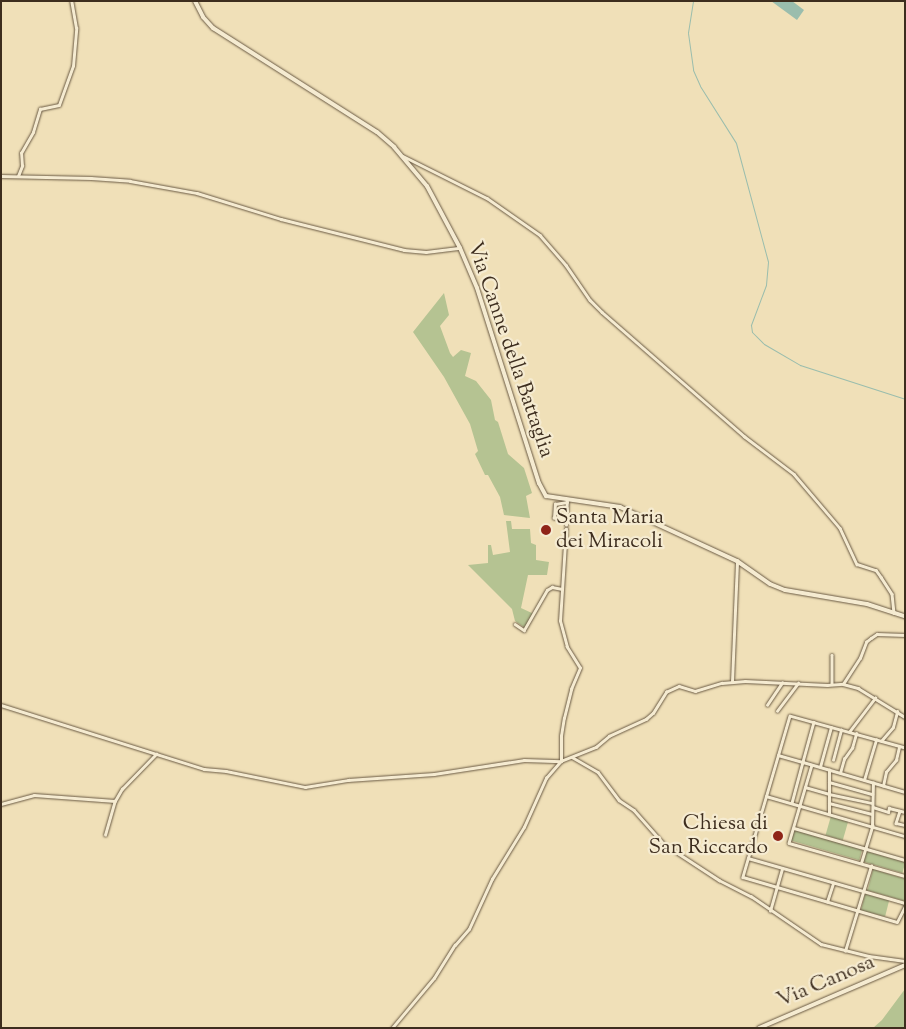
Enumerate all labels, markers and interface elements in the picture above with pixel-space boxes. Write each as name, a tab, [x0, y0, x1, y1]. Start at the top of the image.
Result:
street label: Via Canne della Battaglia	[461, 239, 559, 461]
place label: Santa Maria dei Miracoli	[556, 505, 664, 555]
marker: Santa Maria dei Miracoli	[540, 524, 552, 536]
place label: Chiesa di San Riccardo	[649, 811, 768, 861]
marker: Chiesa di San Riccardo	[772, 830, 784, 842]
street label: Via Canosa	[773, 950, 879, 1014]

